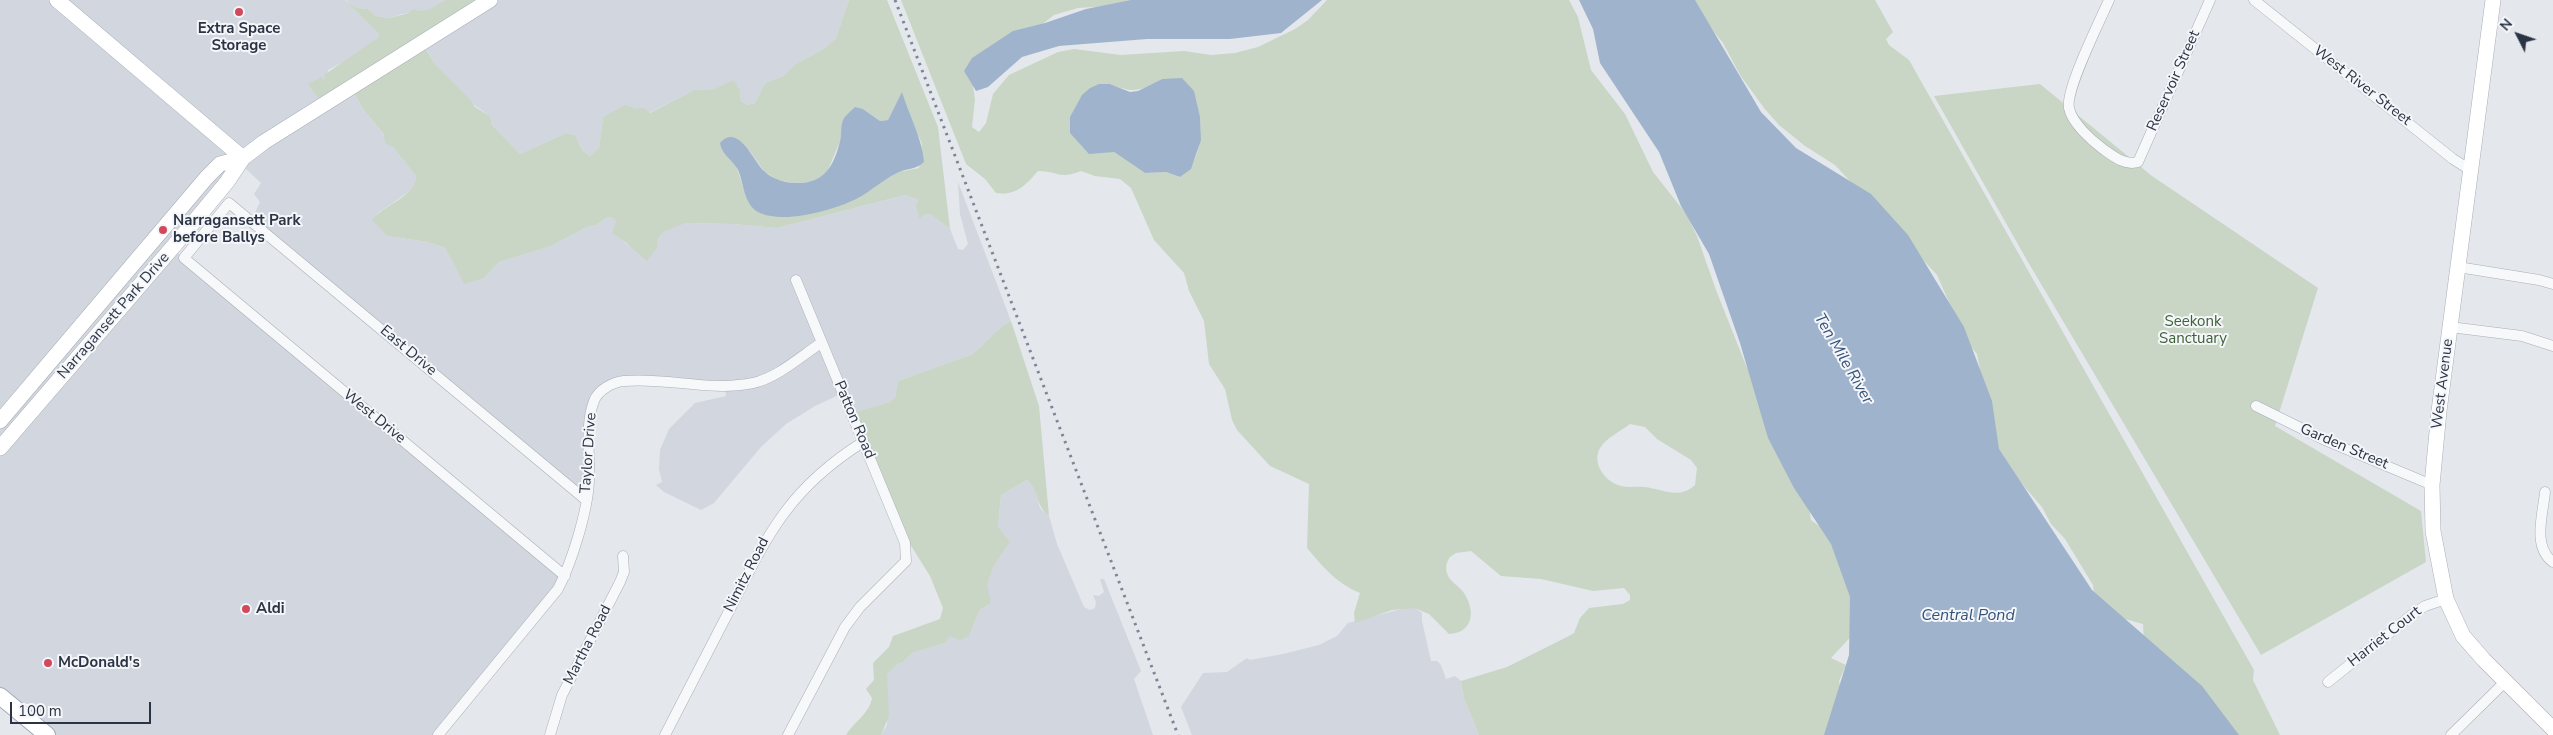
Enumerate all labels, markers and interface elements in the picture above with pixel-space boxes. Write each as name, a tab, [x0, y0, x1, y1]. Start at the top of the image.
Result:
marker: Extra Space Storage	[233, 6, 245, 18]
north arrow	[2493, 10, 2543, 60]
text: N	[2496, 15, 2517, 35]
place label: Extra Space Storage	[198, 20, 280, 55]
street label: Reservoir Street	[2144, 28, 2204, 134]
street label: West River Street	[2310, 42, 2414, 130]
place label: Narragansett Park before Ballys	[173, 212, 300, 247]
marker: Narragansett Park before Ballys	[157, 224, 169, 236]
street label: Narragansett Park Drive	[54, 249, 174, 383]
water label: Ten Mile River	[1809, 310, 1877, 408]
park label: Seekonk Sanctuary	[2159, 313, 2227, 348]
street label: East Drive	[376, 322, 440, 380]
street label: West Avenue	[2429, 338, 2457, 430]
street label: Patton Road	[830, 378, 878, 462]
street label: West Drive	[339, 386, 409, 448]
street label: Taylor Drive	[577, 412, 601, 494]
street label: Garden Street	[2297, 420, 2391, 474]
street label: Nimitz Road	[720, 534, 774, 616]
place label: Aldi	[256, 600, 285, 618]
street label: Martha Road	[560, 602, 616, 688]
marker: Aldi	[240, 603, 252, 615]
street label: Harriet Court	[2345, 603, 2425, 671]
water label: Central Pond	[1921, 606, 2015, 626]
place label: McDonald's	[58, 654, 140, 672]
marker: McDonald's	[42, 657, 54, 669]
scale bar	[12, 692, 154, 724]
text: 100 m	[18, 701, 62, 721]

